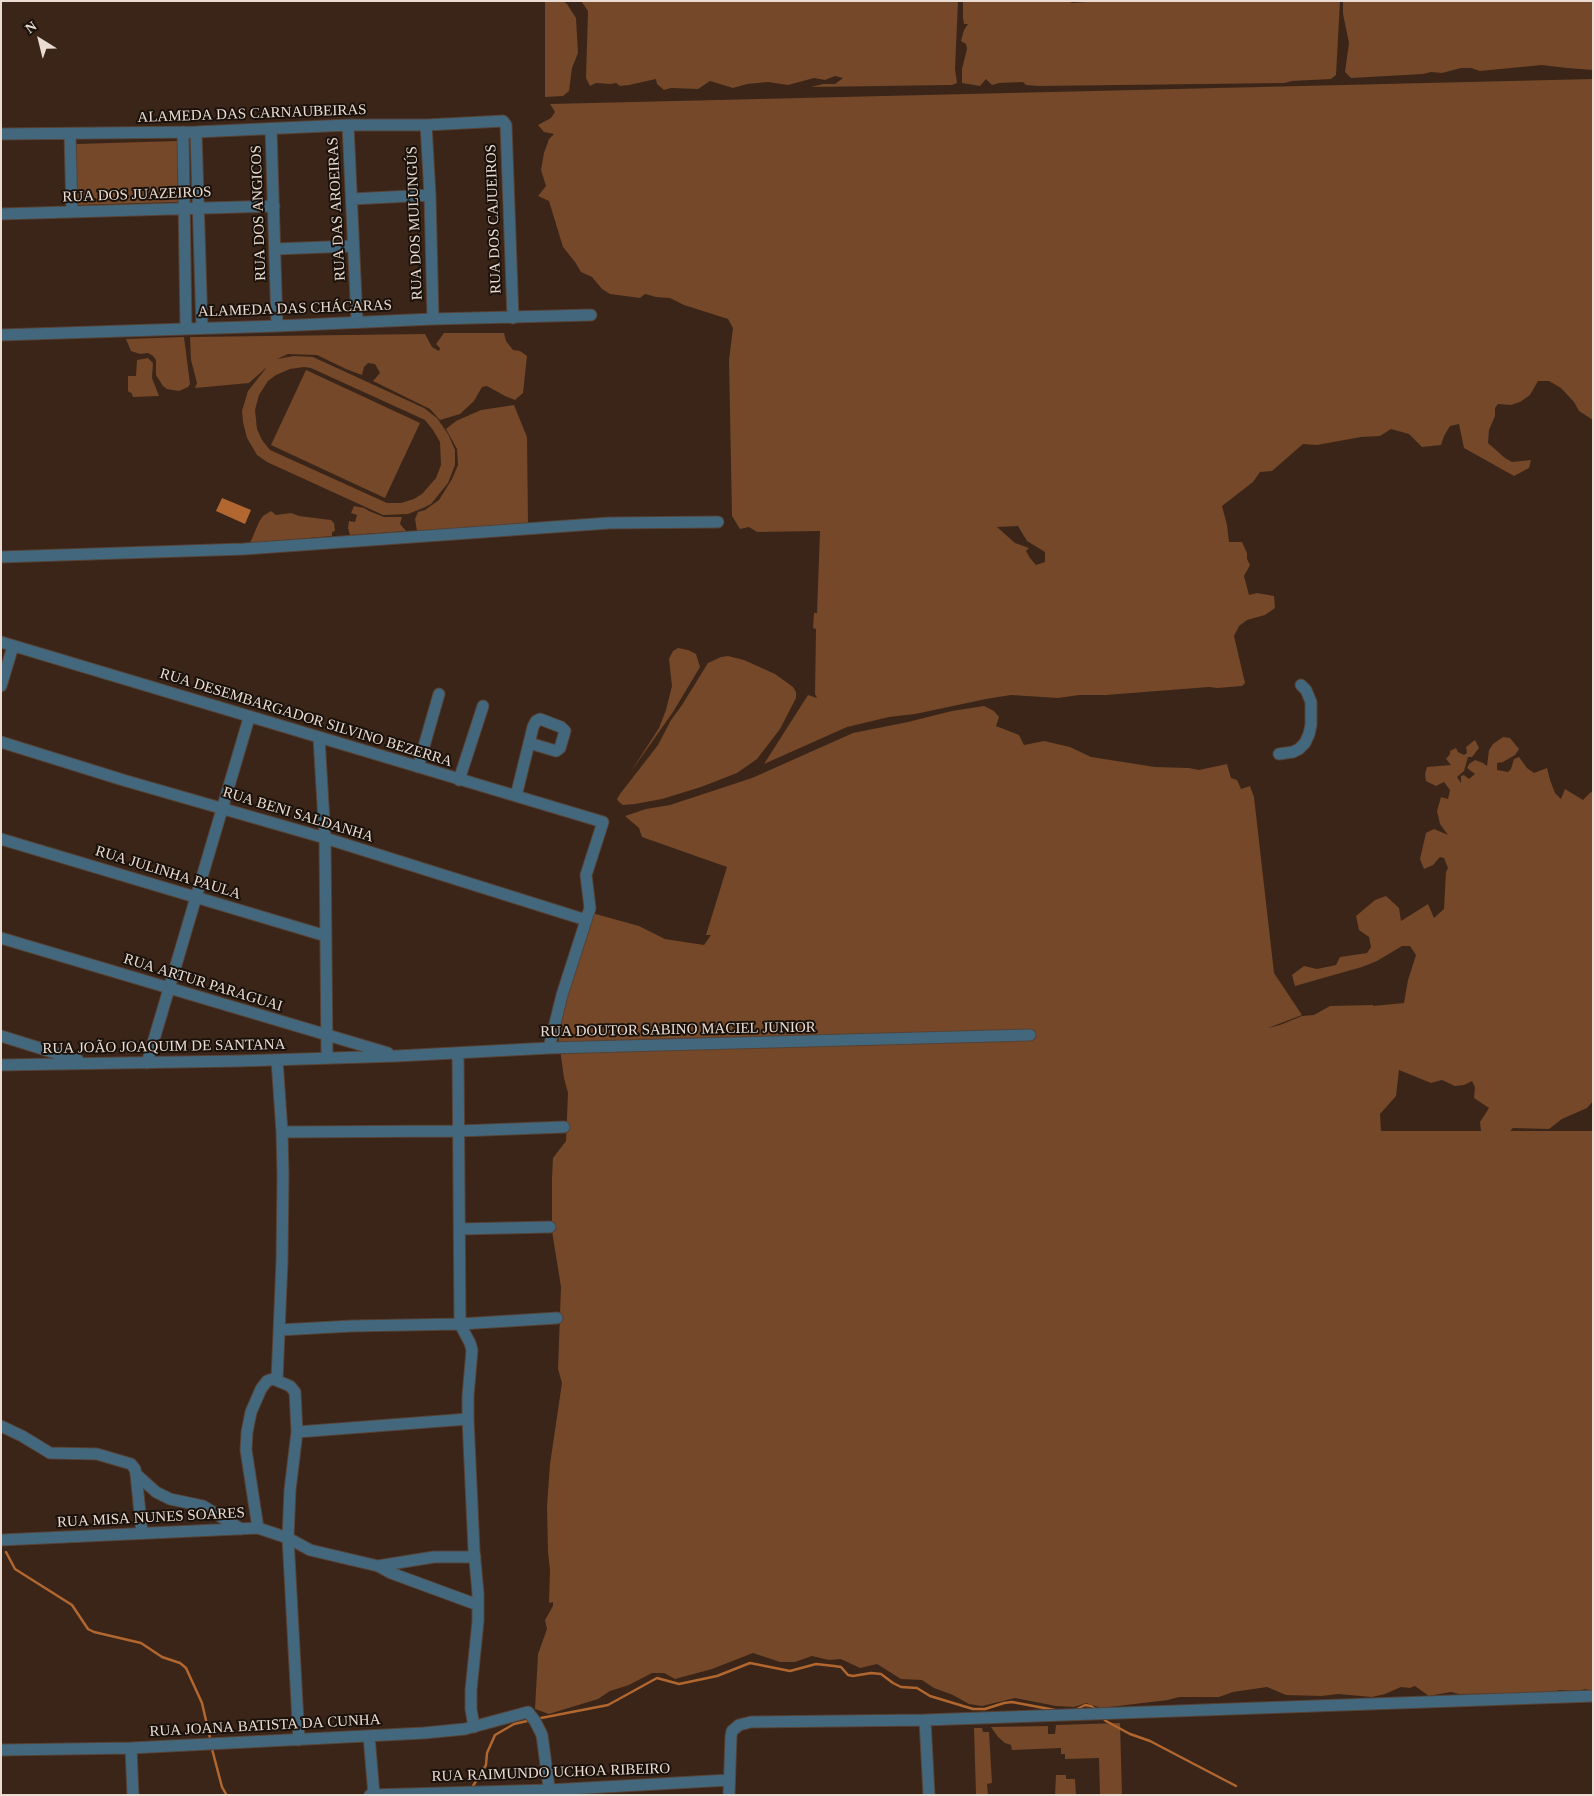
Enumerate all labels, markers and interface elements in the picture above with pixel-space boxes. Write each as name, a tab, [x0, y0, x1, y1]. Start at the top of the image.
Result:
north arrow	[15, 15, 65, 65]
text: N	[22, 18, 39, 37]
street label: ALAMEDA DAS CARNAUBEIRAS	[137, 101, 367, 127]
street label: RUA DAS AROEIRAS	[324, 137, 350, 281]
street label: RUA DOS CAJUEIROS	[482, 144, 506, 294]
street label: RUA DOS ANGICOS	[248, 145, 270, 281]
street label: RUA DOS MULUNGÚS	[403, 146, 427, 300]
street label: RUA DOS JUAZEIROS	[62, 183, 212, 207]
street label: ALAMEDA DAS CHÁCARAS	[198, 297, 392, 321]
street label: RUA DESEMBARGADOR SILVINO BEZERRA	[158, 665, 454, 771]
street label: RUA BENI SALDANHA	[220, 783, 376, 847]
street label: RUA JULINHA PAULA	[93, 842, 243, 904]
street label: RUA ARTUR PARAGUAI	[121, 950, 285, 1016]
street label: RUA DOUTOR SABINO MACIEL JUNIOR	[540, 1019, 816, 1041]
street label: RUA JOÃO JOAQUIM DE SANTANA	[42, 1036, 286, 1058]
street label: RUA MISA NUNES SOARES	[57, 1504, 245, 1532]
street label: RUA JOANA BATISTA DA CUNHA	[149, 1711, 381, 1741]
street label: RUA RAIMUNDO UCHOA RIBEIRO	[431, 1760, 671, 1786]

